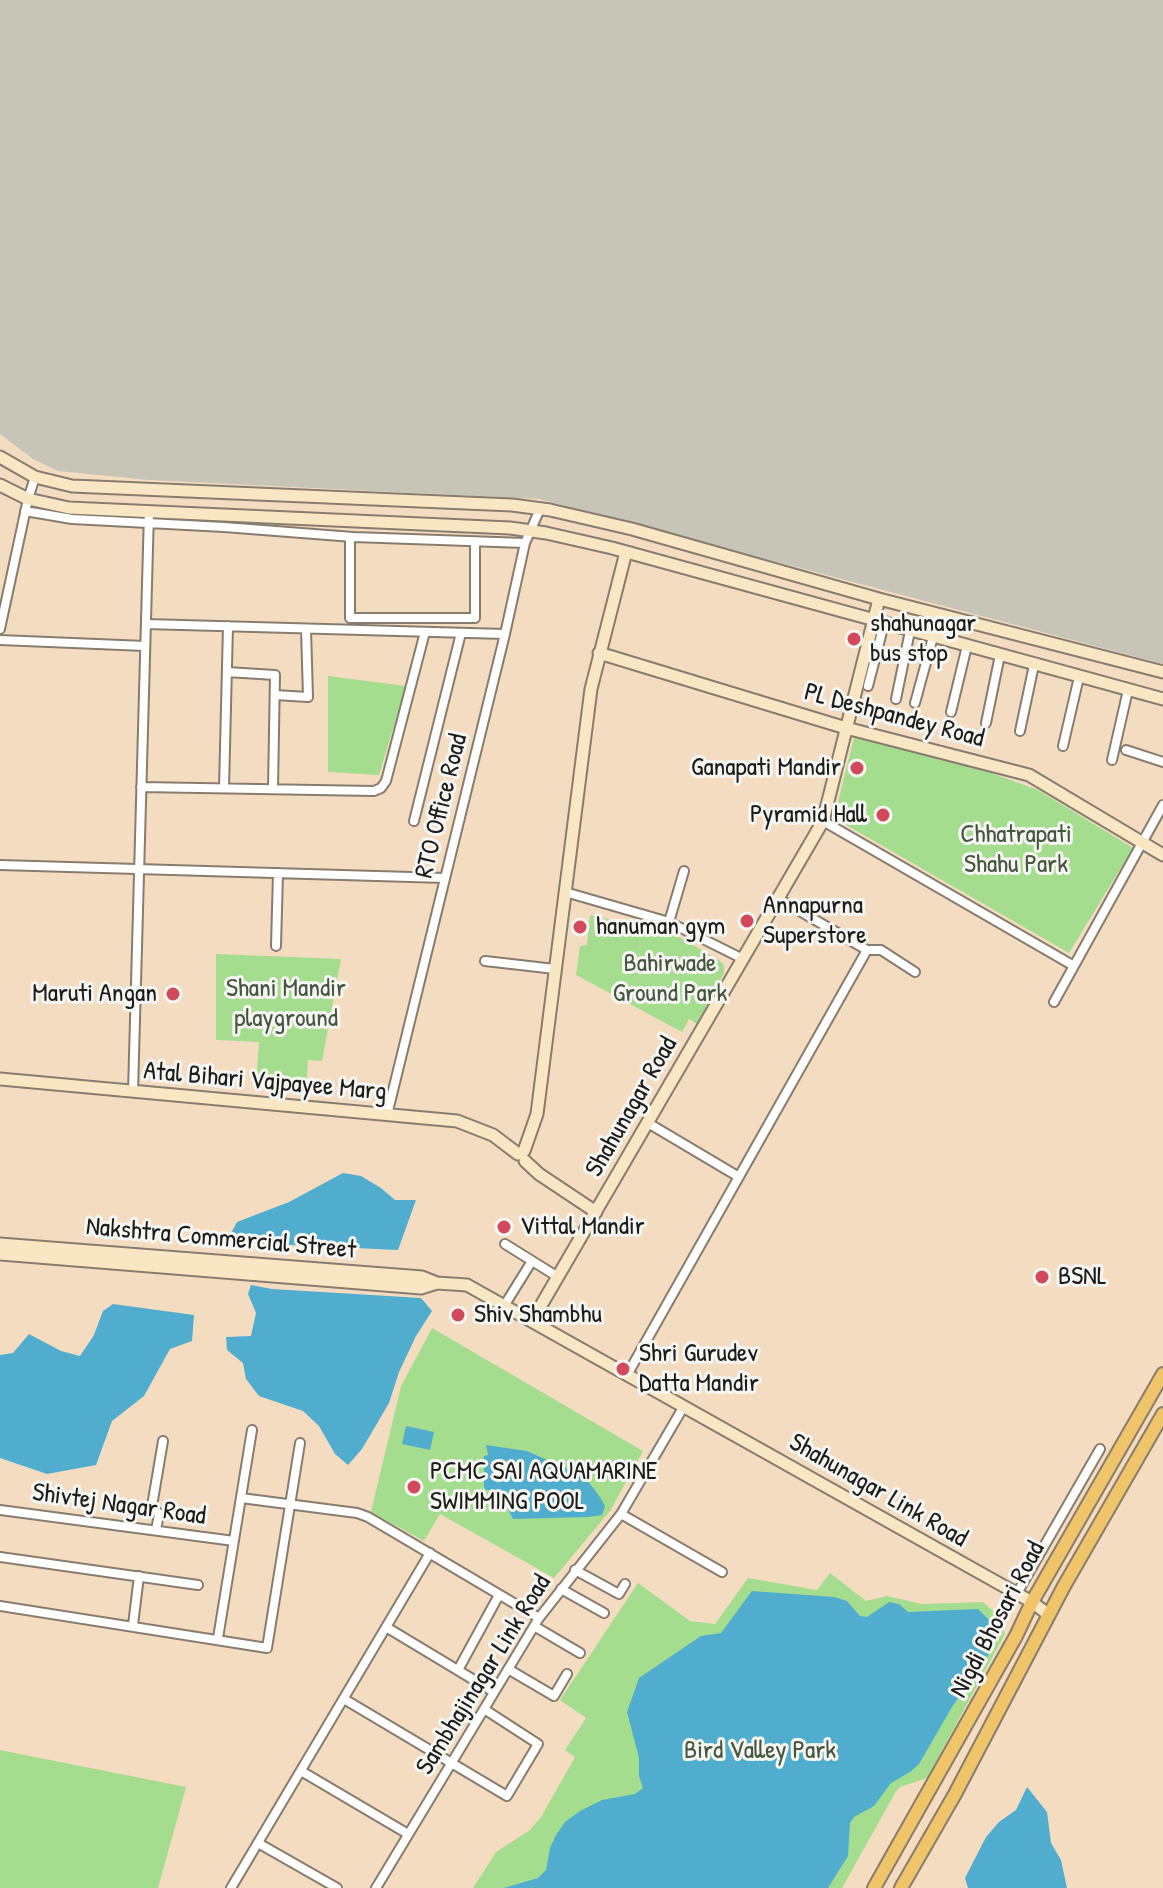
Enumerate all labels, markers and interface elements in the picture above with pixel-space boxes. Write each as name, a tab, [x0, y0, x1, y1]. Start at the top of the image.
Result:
place label: shahunagar bus stop	[870, 608, 976, 670]
marker: shahunagar bus stop	[845, 630, 863, 648]
street label: PL Deshpandey Road	[801, 677, 987, 755]
street label: RTO Office Road	[409, 731, 475, 881]
place label: Ganapati Mandir	[691, 752, 841, 784]
marker: Ganapati Mandir	[848, 759, 866, 777]
place label: Pyramid Hall	[750, 799, 867, 831]
marker: Pyramid Hall	[874, 806, 892, 824]
park label: Chhatrapati Shahu Park	[960, 819, 1072, 880]
place label: Annapurna Superstore	[763, 890, 867, 952]
place label: hanuman gym	[596, 911, 725, 943]
marker: Annapurna Superstore	[738, 912, 756, 930]
marker: hanuman gym	[571, 918, 589, 936]
park label: Bahirwade Ground Park	[613, 948, 727, 1010]
park label: Shani Mandir playground	[226, 973, 346, 1034]
place label: Maruti Angan	[32, 978, 157, 1010]
marker: Maruti Angan	[164, 985, 182, 1003]
street label: Shahunagar Road	[579, 1031, 685, 1183]
street label: Atal Bihari Vajpayee Marg	[142, 1056, 388, 1108]
place label: Vittal Mandir	[520, 1211, 645, 1243]
street label: Nakshtra Commercial Street	[85, 1212, 357, 1266]
marker: Vittal Mandir	[495, 1218, 513, 1236]
place label: BSNL	[1058, 1261, 1107, 1293]
marker: BSNL	[1033, 1268, 1051, 1286]
place label: Shiv Shambhu	[474, 1299, 602, 1331]
marker: Shiv Shambhu	[449, 1306, 467, 1324]
place label: Shri Gurudev Datta Mandir	[639, 1338, 759, 1400]
marker: Shri Gurudev Datta Mandir	[614, 1360, 632, 1378]
street label: Shahunagar Link Road	[783, 1427, 973, 1555]
place label: PCMC SAI AQUAMARINE SWIMMING POOL	[430, 1456, 657, 1518]
street label: Shivtej Nagar Road	[30, 1477, 208, 1533]
marker: PCMC SAI AQUAMARINE SWIMMING POOL	[405, 1478, 423, 1496]
street label: Nigdi Bhosari Road	[944, 1537, 1052, 1703]
street label: Sambhajinagar Link Road	[410, 1569, 558, 1781]
park label: Bird Valley Park	[684, 1735, 836, 1767]

